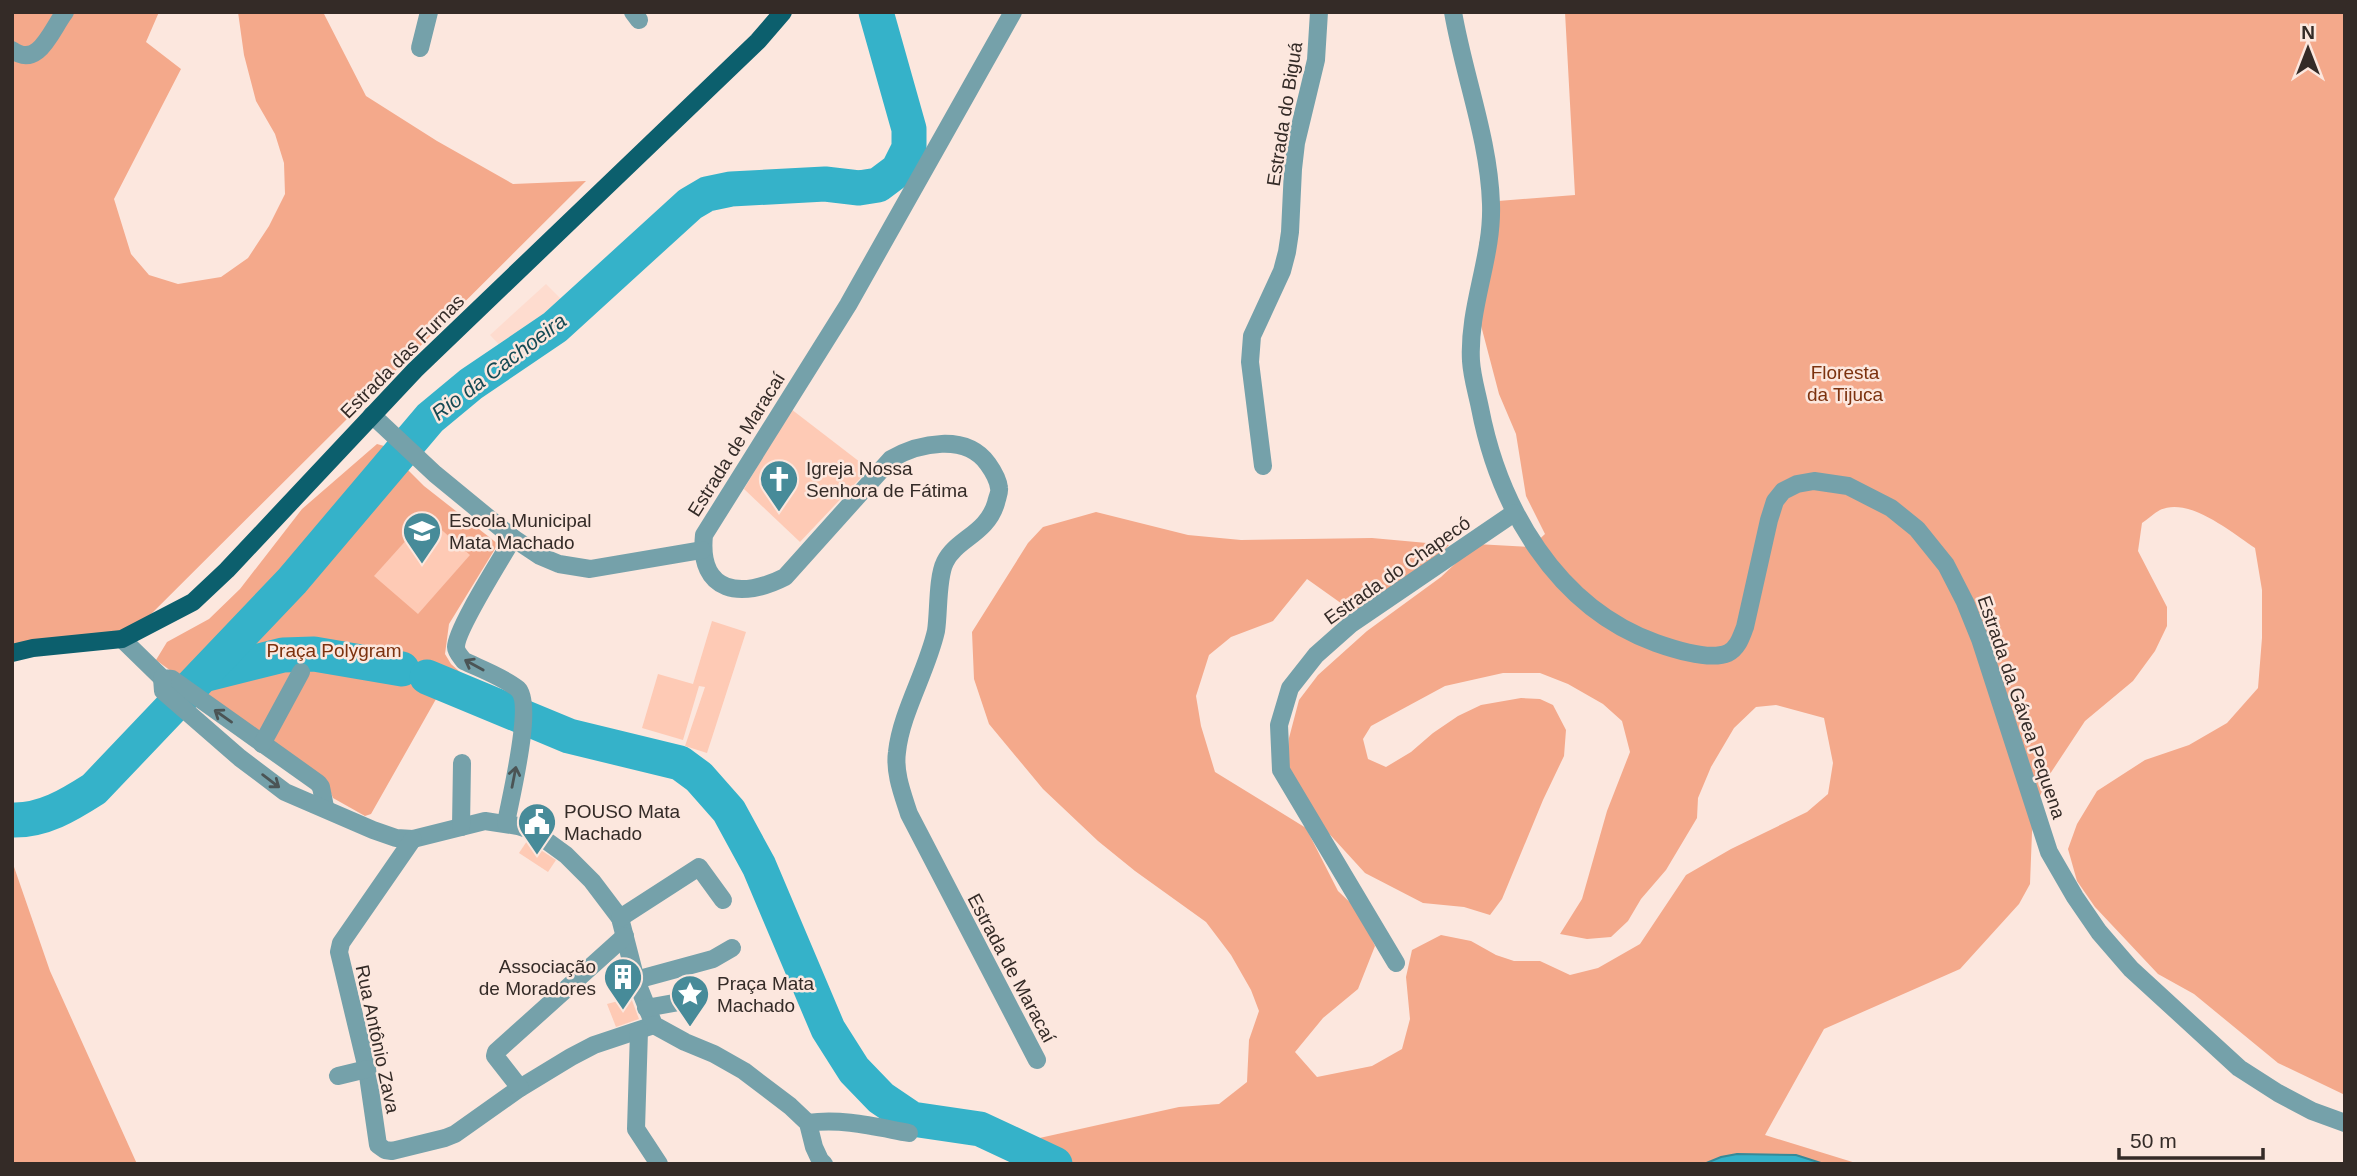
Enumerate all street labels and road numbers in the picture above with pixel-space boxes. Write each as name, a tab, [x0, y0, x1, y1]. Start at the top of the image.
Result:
street label: Estrada do Biguá	[1263, 40, 1306, 188]
street label: Estrada das Furnas	[336, 290, 468, 422]
street label: Estrada de Maracaí	[684, 368, 790, 520]
street label: Estrada do Chapecó	[1320, 512, 1474, 629]
street label: Estrada da Gávea Pequena	[1973, 593, 2070, 822]
street label: Estrada de Maracaí	[963, 890, 1060, 1047]
street label: Rua Antônio Zava	[352, 963, 404, 1116]

